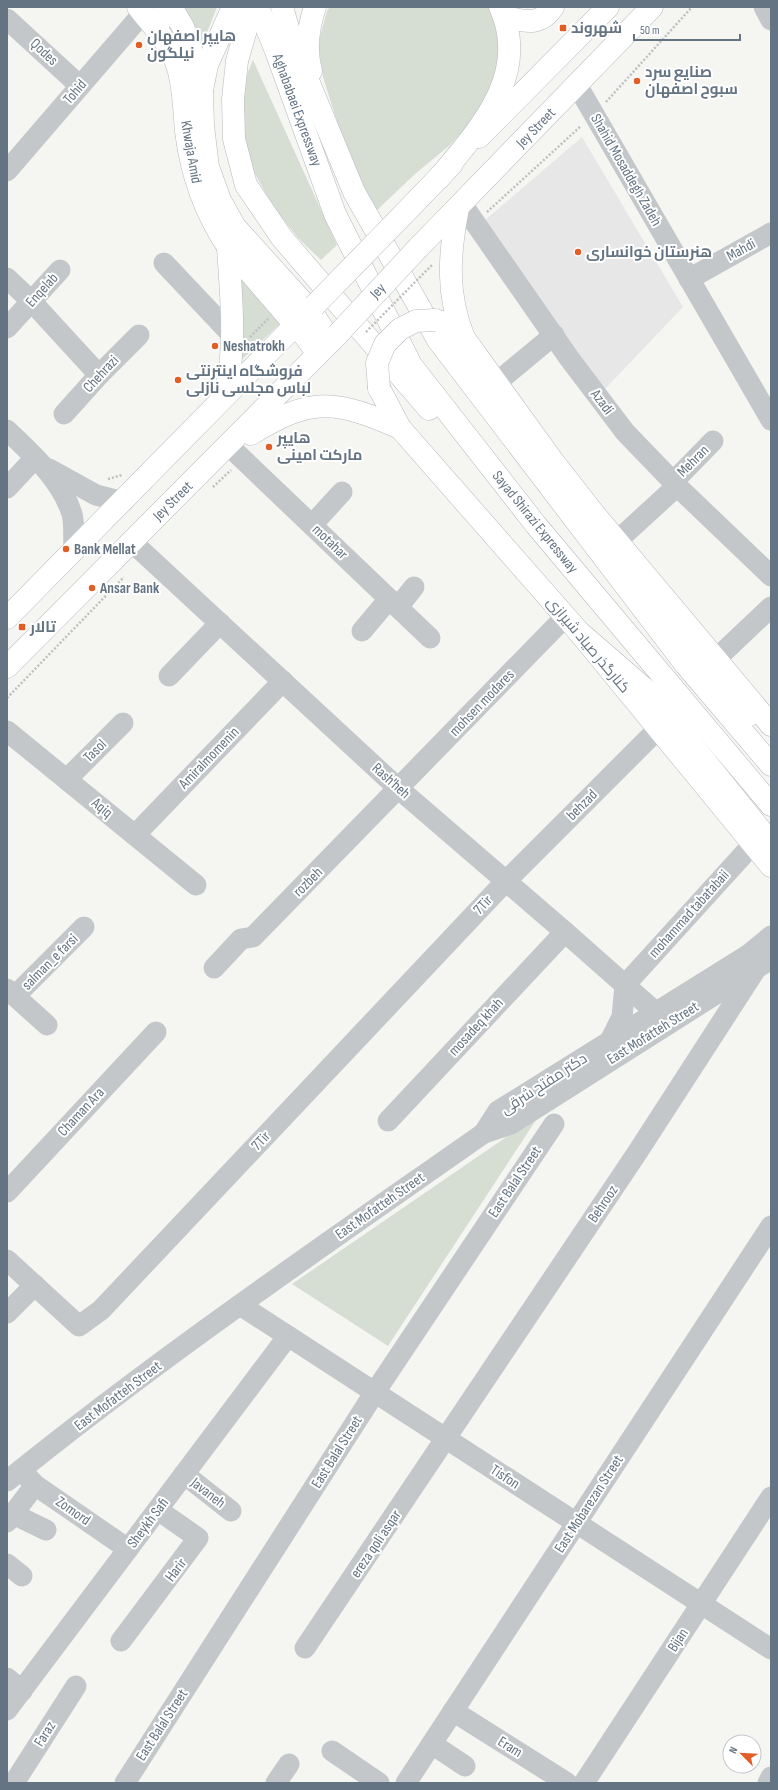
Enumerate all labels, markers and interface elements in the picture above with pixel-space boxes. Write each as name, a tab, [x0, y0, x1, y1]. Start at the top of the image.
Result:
scale bar	[634, 16, 740, 42]
place label: شهروند	[571, 19, 622, 38]
marker: شهروند	[558, 23, 568, 33]
text: 50 m	[640, 23, 660, 38]
place label: هایپر اصفهان نیلگون	[147, 27, 236, 63]
street label: Qodes	[26, 34, 62, 70]
marker: هایپر اصفهان نیلگون	[134, 40, 144, 50]
street label: Aghababaei Expressway	[267, 50, 326, 169]
place label: صنایع سرد سبوح اصفهان	[645, 63, 738, 99]
street label: Tohid	[59, 76, 91, 108]
marker: صنایع سرد سبوح اصفهان	[632, 76, 642, 86]
street label: Jey Street	[512, 104, 560, 153]
street label: Shahid Mosaddegh Zadeh	[586, 110, 666, 230]
street label: Khwaja Amid	[176, 119, 206, 185]
street label: Mahdi	[723, 234, 759, 266]
place label: هنرستان خوانساری	[586, 243, 712, 262]
marker: هنرستان خوانساری	[573, 247, 583, 257]
street label: Enqelab	[22, 269, 62, 311]
street label: Jey	[365, 279, 390, 304]
place label: Neshatrokh	[223, 337, 285, 356]
marker: Neshatrokh	[210, 341, 220, 351]
street label: Chehrazi	[79, 351, 123, 397]
place label: فروشگاه اینترنتی لباس مجلسی نازلی	[186, 362, 311, 398]
marker: فروشگاه اینترنتی لباس مجلسی نازلی	[173, 375, 183, 385]
street label: Azadi	[586, 385, 618, 419]
place label: هایپر مارکت امینی	[276, 429, 362, 465]
street label: Mehran	[673, 441, 713, 481]
marker: هایپر مارکت امینی	[264, 442, 274, 452]
street label: Sayad Shirazi Expressway	[488, 467, 582, 577]
street label: Jey Street	[148, 477, 197, 526]
street label: motahar	[308, 520, 352, 564]
place label: Bank Mellat	[74, 540, 136, 559]
marker: Bank Mellat	[61, 544, 71, 554]
place label: Ansar Bank	[99, 579, 160, 598]
marker: Ansar Bank	[87, 583, 97, 593]
street label: کنارگذر صیاد شیرازی	[542, 593, 634, 697]
place label: تالار	[29, 618, 56, 637]
marker: تالار	[17, 622, 27, 632]
street label: mohsen modares	[445, 666, 519, 740]
street label: Amiralmomenin	[174, 723, 243, 794]
street label: Tasol	[79, 735, 111, 767]
street label: Rash'heh	[368, 759, 414, 803]
street label: behzad	[563, 786, 601, 824]
street label: Aqiq	[87, 793, 116, 822]
street label: rozbeh	[289, 863, 327, 901]
street label: mohammad tabatabaii	[645, 866, 734, 962]
street label: 7Tir	[469, 891, 497, 919]
street label: salman_e farsi	[18, 930, 82, 994]
street label: mosadeq khah	[444, 994, 508, 1060]
street label: East Mofatteh Street	[604, 997, 703, 1069]
street label: دکتر مفتح شرقی	[497, 1049, 591, 1120]
street label: Chaman Ara	[54, 1083, 109, 1141]
street label: 7Tir	[247, 1127, 275, 1155]
street label: East Balal Street	[484, 1142, 546, 1221]
street label: East Mofatteh Street	[332, 1168, 429, 1244]
street label: Behrooz	[584, 1181, 623, 1226]
street label: East Mofatteh Street	[71, 1357, 166, 1435]
street label: East Balal Street	[307, 1412, 367, 1492]
street label: East Mobarezan Street	[550, 1451, 628, 1557]
street label: Tisfon	[487, 1461, 523, 1493]
street label: Javaneh	[186, 1473, 229, 1512]
street label: Zomord	[52, 1492, 94, 1530]
street label: Sheykh Safi	[123, 1494, 173, 1552]
street label: ereza qoli asqar	[346, 1506, 406, 1582]
street label: Harir	[161, 1554, 191, 1586]
street label: Bijan	[663, 1625, 693, 1655]
street label: East Balal Street	[132, 1685, 193, 1765]
street label: Faraz	[30, 1717, 60, 1750]
street label: Eram	[494, 1732, 526, 1762]
north arrow	[722, 1734, 762, 1774]
text: N	[726, 1745, 741, 1755]

